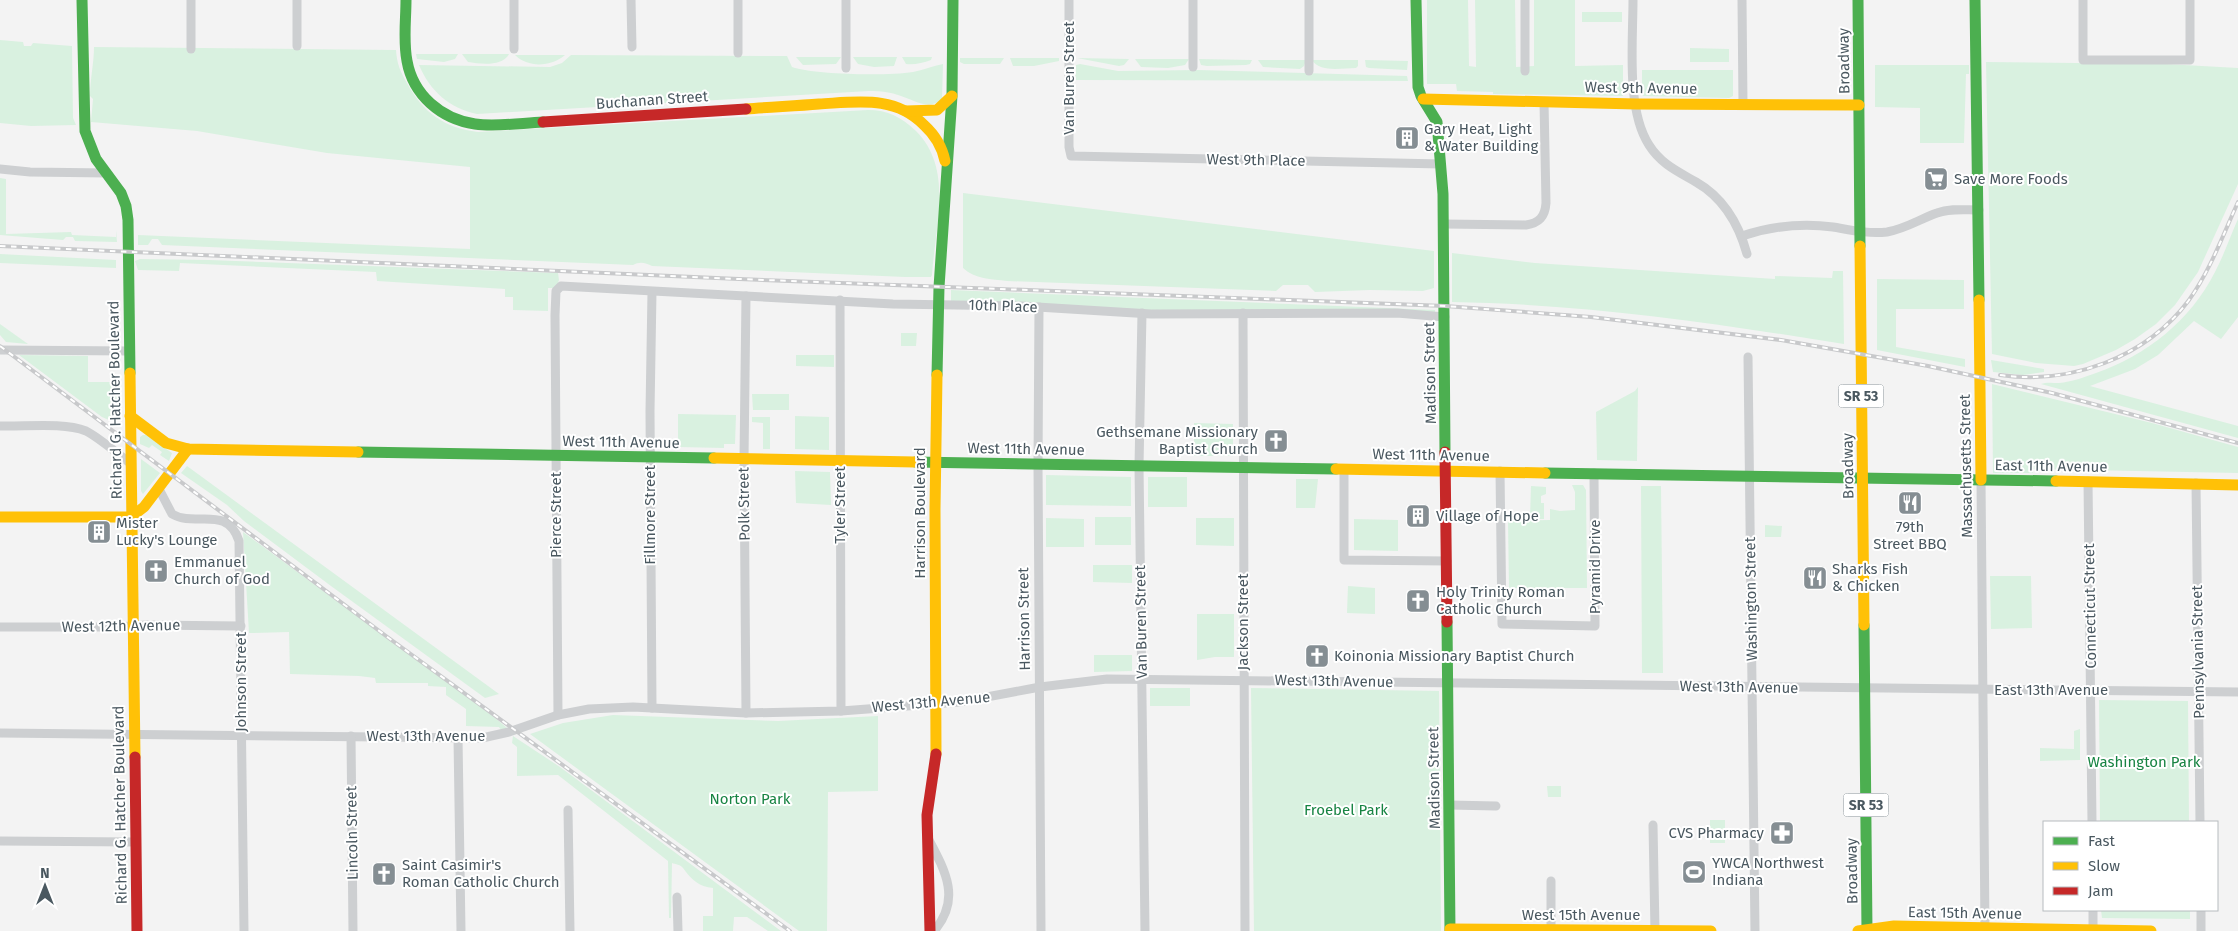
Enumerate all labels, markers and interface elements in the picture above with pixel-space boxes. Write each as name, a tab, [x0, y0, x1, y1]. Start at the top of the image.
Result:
street label: Van Buren Street	[1060, 21, 1078, 135]
street label: Broadway	[1834, 27, 1854, 94]
street label: West 9th Avenue	[1585, 78, 1697, 98]
street label: Buchanan Street	[595, 87, 709, 113]
place label: Gary Heat, Light & Water Building	[1424, 120, 1539, 155]
building icon: Gary Heat, Light & Water Building	[1394, 125, 1420, 151]
street label: West 9th Place	[1206, 150, 1306, 170]
supermarket icon: Save More Foods	[1923, 166, 1949, 192]
place label: Save More Foods	[1954, 170, 2068, 188]
street label: 10th Place	[968, 296, 1038, 316]
street label: Richard G. Hatcher Boulevard	[104, 300, 126, 500]
street label: Madison Street	[1420, 321, 1440, 424]
road number: SR 53	[1838, 384, 1884, 408]
street label: Massachusetts Street	[1956, 393, 1976, 538]
place label: Gethsemane Missionary Baptist Church	[1096, 423, 1259, 458]
church icon: Gethsemane Missionary Baptist Church	[1263, 428, 1289, 454]
street label: West 11th Avenue	[562, 432, 680, 452]
street label: Broadway	[1838, 432, 1858, 499]
street label: West 11th Avenue	[967, 439, 1085, 459]
street label: West 11th Avenue	[1372, 445, 1490, 465]
street label: Harrison Boulevard	[911, 447, 929, 579]
street label: East 11th Avenue	[1994, 456, 2108, 476]
street label: Fillmore Street	[641, 465, 659, 565]
street label: Polk Street	[734, 466, 754, 541]
street label: Tyler Street	[831, 466, 849, 544]
street label: Pierce Street	[547, 471, 565, 558]
restaurant icon: 79th Street BBQ	[1897, 490, 1923, 516]
building icon: Village of Hope	[1405, 503, 1431, 529]
place label: Village of Hope	[1436, 507, 1539, 525]
place label: Mister Lucky's Lounge	[116, 514, 217, 549]
place label: 79th Street BBQ	[1873, 518, 1947, 553]
building icon: Mister Lucky's Lounge	[86, 519, 112, 545]
street label: Pyramid Drive	[1586, 520, 1604, 614]
street label: Washington Street	[1741, 536, 1761, 661]
street label: Connecticut Street	[2080, 543, 2100, 669]
place label: Emmanuel Church of God	[174, 553, 270, 588]
church icon: Emmanuel Church of God	[143, 558, 169, 584]
place label: Sharks Fish & Chicken	[1832, 560, 1908, 595]
street label: Van Buren Street	[1131, 565, 1151, 679]
restaurant icon: Sharks Fish & Chicken	[1802, 565, 1828, 591]
street label: Harrison Street	[1014, 567, 1034, 671]
street label: Jackson Street	[1234, 573, 1252, 670]
place label: Holy Trinity Roman Catholic Church	[1436, 583, 1565, 618]
street label: Pennsylvania Street	[2188, 584, 2208, 719]
church icon: Holy Trinity Roman Catholic Church	[1405, 588, 1431, 614]
street label: West 12th Avenue	[62, 616, 180, 636]
street label: Johnson Street	[232, 631, 250, 732]
church icon: Koinonia Missionary Baptist Church	[1304, 643, 1330, 669]
place label: Koinonia Missionary Baptist Church	[1334, 647, 1574, 665]
street label: West 13th Avenue	[1274, 671, 1394, 691]
street label: West 13th Avenue	[1679, 677, 1799, 697]
street label: East 13th Avenue	[1994, 681, 2108, 699]
street label: West 13th Avenue	[871, 688, 991, 716]
street label: Richard G. Hatcher Boulevard	[109, 705, 131, 905]
street label: Madison Street	[1424, 726, 1444, 829]
street label: West 13th Avenue	[367, 727, 485, 745]
park label: Washington Park	[2088, 753, 2201, 771]
street label: Lincoln Street	[342, 785, 362, 880]
park label: Norton Park	[709, 790, 791, 808]
road number: SR 53	[1844, 794, 1888, 816]
park label: Froebel Park	[1304, 801, 1388, 819]
pharmacy icon: CVS Pharmacy	[1769, 820, 1795, 846]
legend	[2043, 821, 2218, 911]
place label: CVS Pharmacy	[1669, 824, 1765, 842]
text: Fast	[2088, 832, 2115, 850]
street label: Broadway	[1842, 837, 1862, 904]
place label: YWCA Northwest Indiana	[1712, 854, 1825, 889]
place label: Saint Casimir's Roman Catholic Church	[402, 856, 560, 891]
text: Slow	[2088, 857, 2120, 875]
sports icon: YWCA Northwest Indiana	[1681, 859, 1707, 885]
north arrow	[20, 861, 70, 911]
church icon: Saint Casimir's Roman Catholic Church	[371, 861, 397, 887]
text: N	[40, 865, 50, 882]
text: Jam	[2088, 882, 2114, 900]
street label: East 15th Avenue	[1908, 903, 2022, 923]
street label: West 15th Avenue	[1522, 906, 1640, 924]

